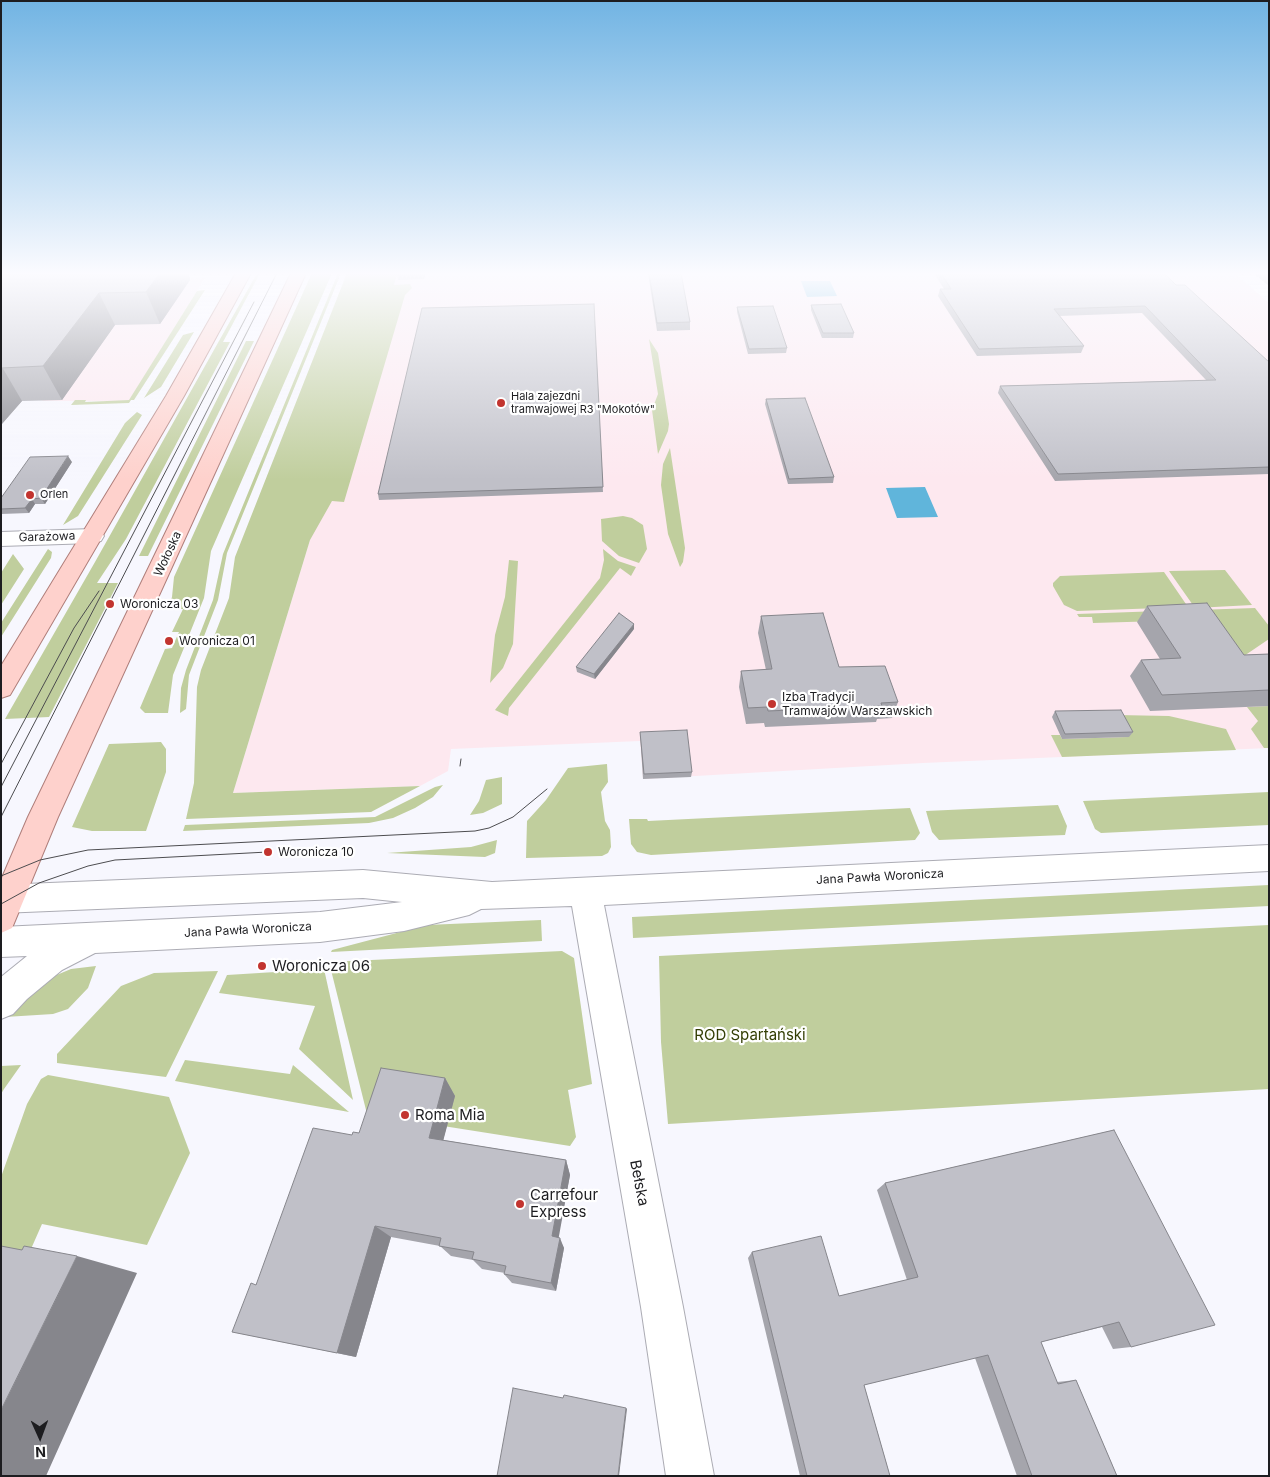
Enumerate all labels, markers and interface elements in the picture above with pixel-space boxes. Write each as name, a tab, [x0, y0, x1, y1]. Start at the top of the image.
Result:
place label: Hala zajezdni tramwajowej R3 "Mokotów"	[511, 390, 655, 416]
marker: Hala zajezdni tramwajowej R3 "Mokotów"	[495, 397, 507, 409]
place label: Orlen	[40, 488, 68, 502]
marker: Orlen	[24, 489, 36, 501]
street label: Garażowa	[18, 529, 76, 545]
street label: Wołoska	[151, 529, 185, 579]
place label: Woronicza 03	[120, 597, 198, 611]
marker: Woronicza 03	[104, 598, 116, 610]
place label: Woronicza 01	[179, 634, 255, 648]
marker: Woronicza 01	[163, 635, 175, 647]
place label: Izba Tradycji Tramwajów Warszawskich	[782, 690, 932, 718]
marker: Izba Tradycji Tramwajów Warszawskich	[766, 698, 778, 710]
place label: Woronicza 10	[278, 845, 354, 859]
marker: Woronicza 10	[262, 846, 274, 858]
street label: Jana Pawła Woronicza	[816, 866, 944, 888]
street label: Jana Pawła Woronicza	[184, 919, 312, 941]
place label: Woronicza 06	[272, 957, 370, 975]
marker: Woronicza 06	[256, 960, 268, 972]
park label: ROD Spartański	[694, 1026, 806, 1044]
place label: Roma Mia	[415, 1106, 485, 1124]
marker: Roma Mia	[399, 1109, 411, 1121]
street label: Bełska	[626, 1158, 652, 1208]
place label: Carrefour Express	[530, 1186, 598, 1221]
marker: Carrefour Express	[514, 1198, 526, 1210]
north arrow	[15, 1412, 65, 1462]
text: N	[35, 1444, 46, 1461]

